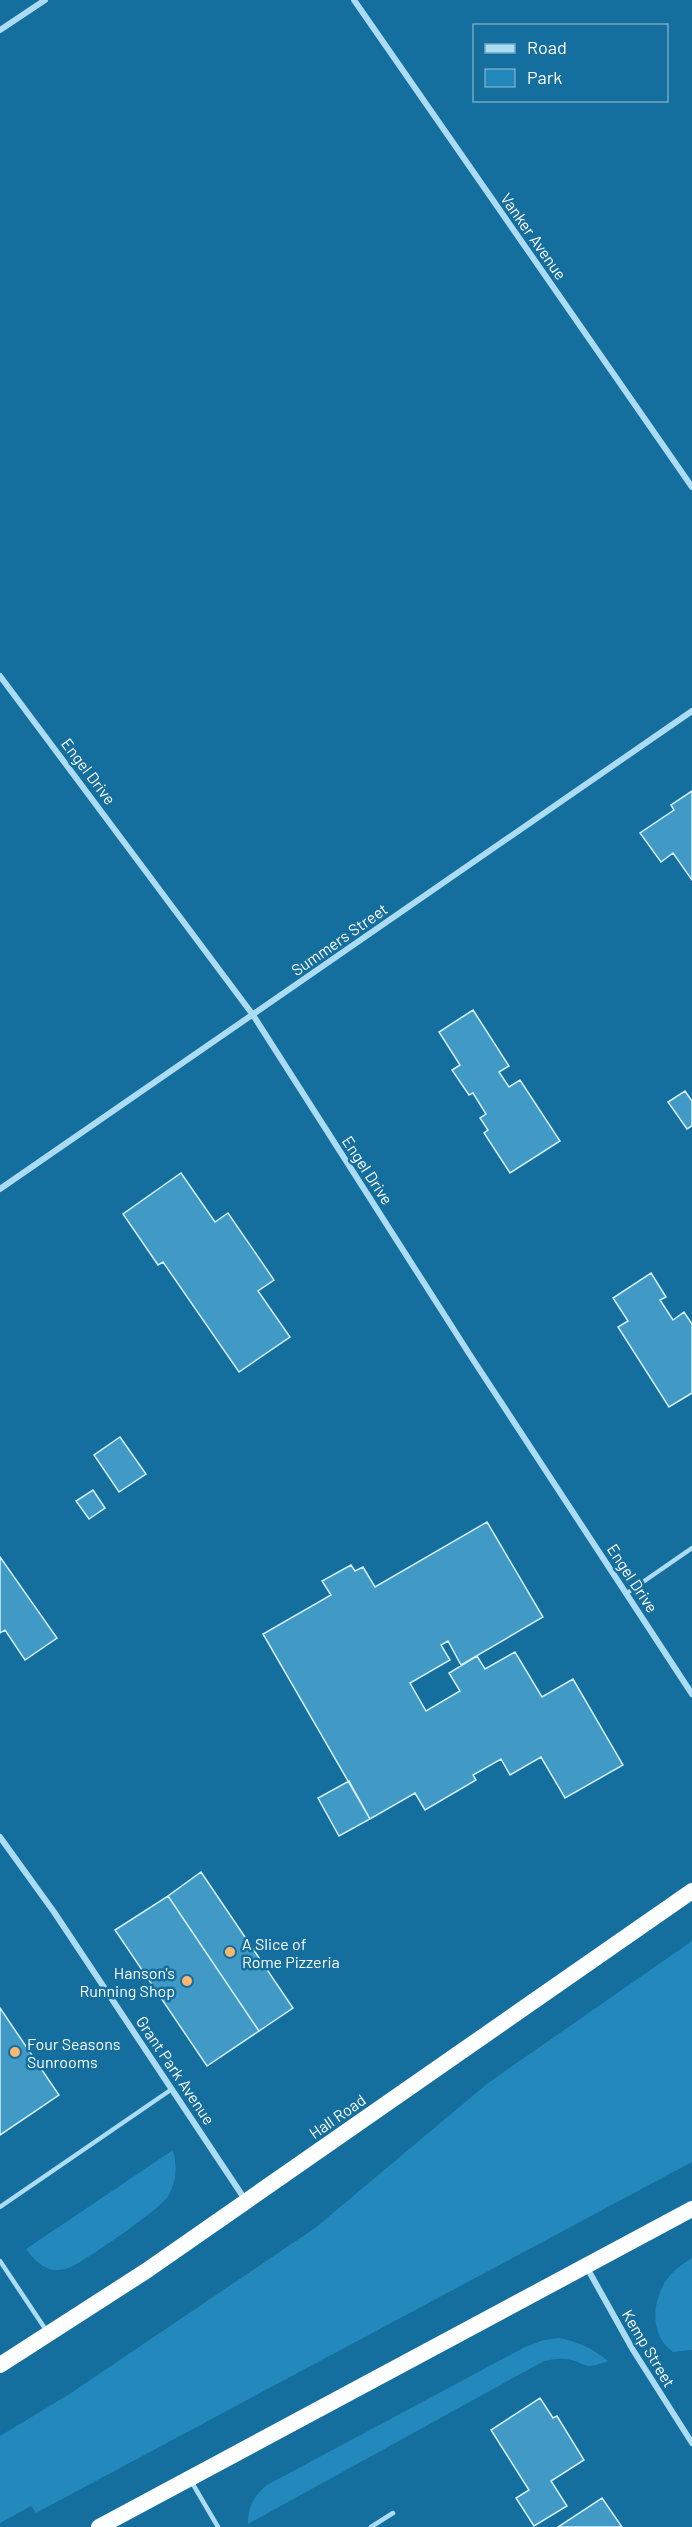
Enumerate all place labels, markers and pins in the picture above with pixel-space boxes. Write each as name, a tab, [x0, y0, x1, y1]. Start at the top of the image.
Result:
place label: A Slice of Rome Pizzeria	[242, 1934, 340, 1971]
marker: A Slice of Rome Pizzeria	[223, 1945, 237, 1959]
place label: Hanson's Running Shop	[80, 1963, 175, 2000]
marker: Hanson's Running Shop	[180, 1974, 194, 1988]
place label: Four Seasons Sunrooms	[27, 2034, 120, 2071]
marker: Four Seasons Sunrooms	[8, 2045, 22, 2059]

